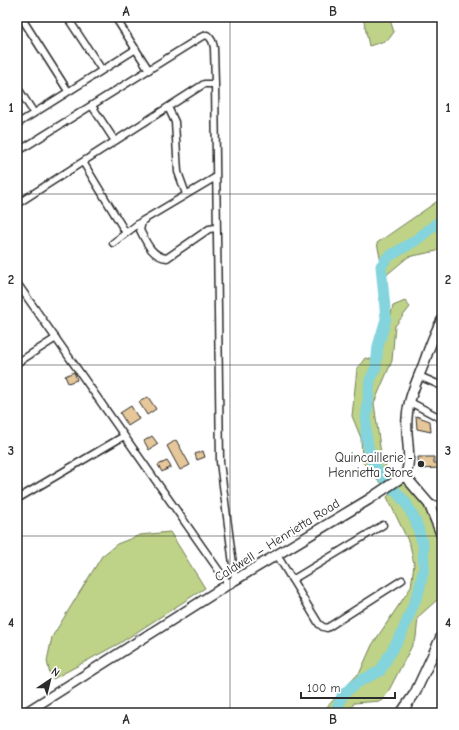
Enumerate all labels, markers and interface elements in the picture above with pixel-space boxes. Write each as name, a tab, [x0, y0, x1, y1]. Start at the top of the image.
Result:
text: A	[122, 4, 130, 19]
text: B	[329, 4, 337, 19]
text: 1	[8, 100, 14, 115]
text: 1	[445, 100, 451, 115]
text: 2	[8, 272, 14, 287]
text: 2	[445, 272, 451, 287]
text: 3	[8, 443, 14, 458]
text: 3	[445, 443, 451, 458]
place label: Quincaillerie - Henrietta Store	[328, 450, 413, 480]
marker: Quincaillerie - Henrietta Store	[416, 459, 426, 469]
street label: Caldwell – Henrietta Road	[212, 495, 342, 585]
text: 4	[8, 615, 14, 630]
text: 4	[445, 615, 451, 630]
north arrow	[30, 660, 70, 700]
text: N	[49, 665, 62, 680]
scale bar	[301, 674, 395, 700]
text: 100 m	[307, 681, 340, 695]
text: A	[122, 712, 130, 727]
text: B	[329, 712, 337, 727]

